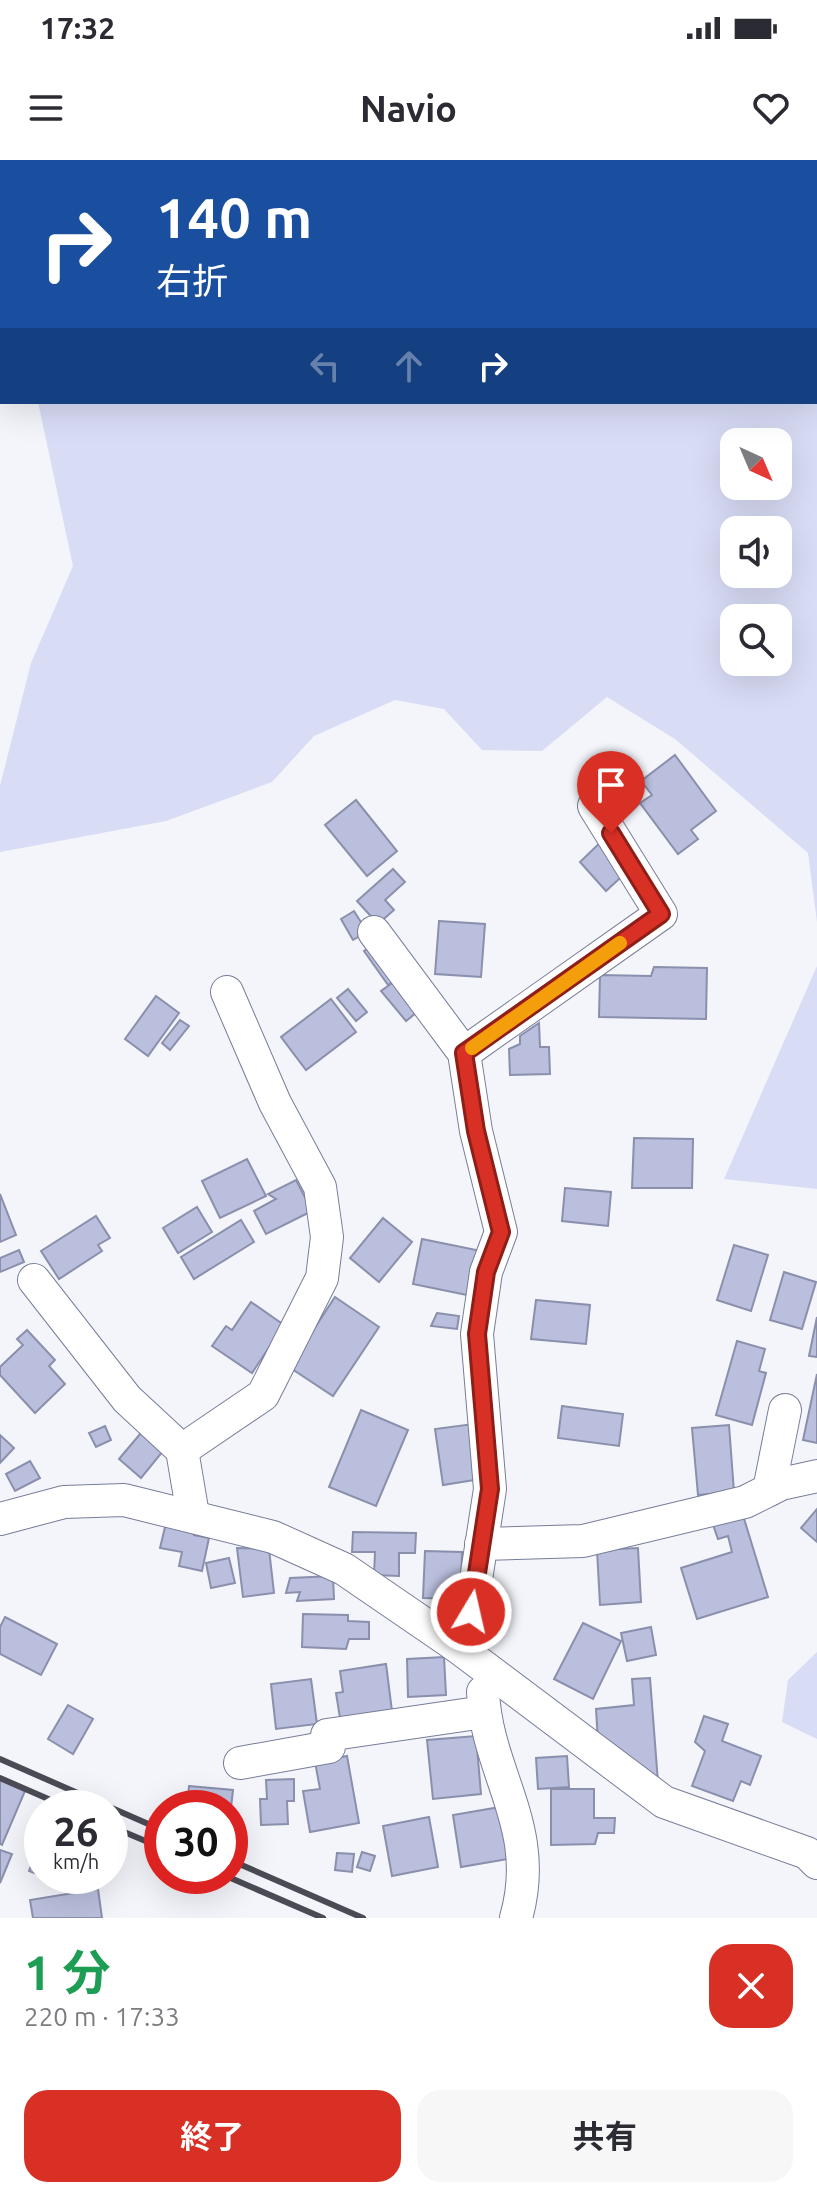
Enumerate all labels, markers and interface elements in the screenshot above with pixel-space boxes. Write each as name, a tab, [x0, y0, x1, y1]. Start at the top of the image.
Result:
text: 17:32	[40, 11, 115, 45]
icon: menu	[24, 86, 68, 130]
icon: heart	[749, 86, 793, 130]
text: Navio	[360, 88, 457, 129]
text: 140 m	[156, 186, 312, 249]
icon: right	[24, 192, 128, 296]
text: 右折	[156, 260, 228, 301]
icon: left	[303, 344, 347, 388]
icon: ahead	[387, 344, 431, 388]
icon: right	[471, 344, 515, 388]
north arrow	[720, 428, 792, 500]
map controls	[720, 428, 792, 676]
button: sound	[720, 516, 792, 588]
button: search	[720, 604, 792, 676]
pin	[577, 751, 645, 833]
icon: arrive	[589, 763, 633, 807]
position arrow	[429, 1570, 513, 1654]
speed limit sign: 30	[144, 1790, 248, 1894]
text: 26	[53, 1809, 99, 1854]
text: km/h	[53, 1850, 99, 1873]
button: close	[709, 1944, 793, 2028]
text: 1 分	[24, 1945, 110, 1999]
text: 220 m · 17:33	[24, 2002, 180, 2031]
button: 終了	[24, 2090, 401, 2182]
button: 共有	[417, 2090, 793, 2182]

